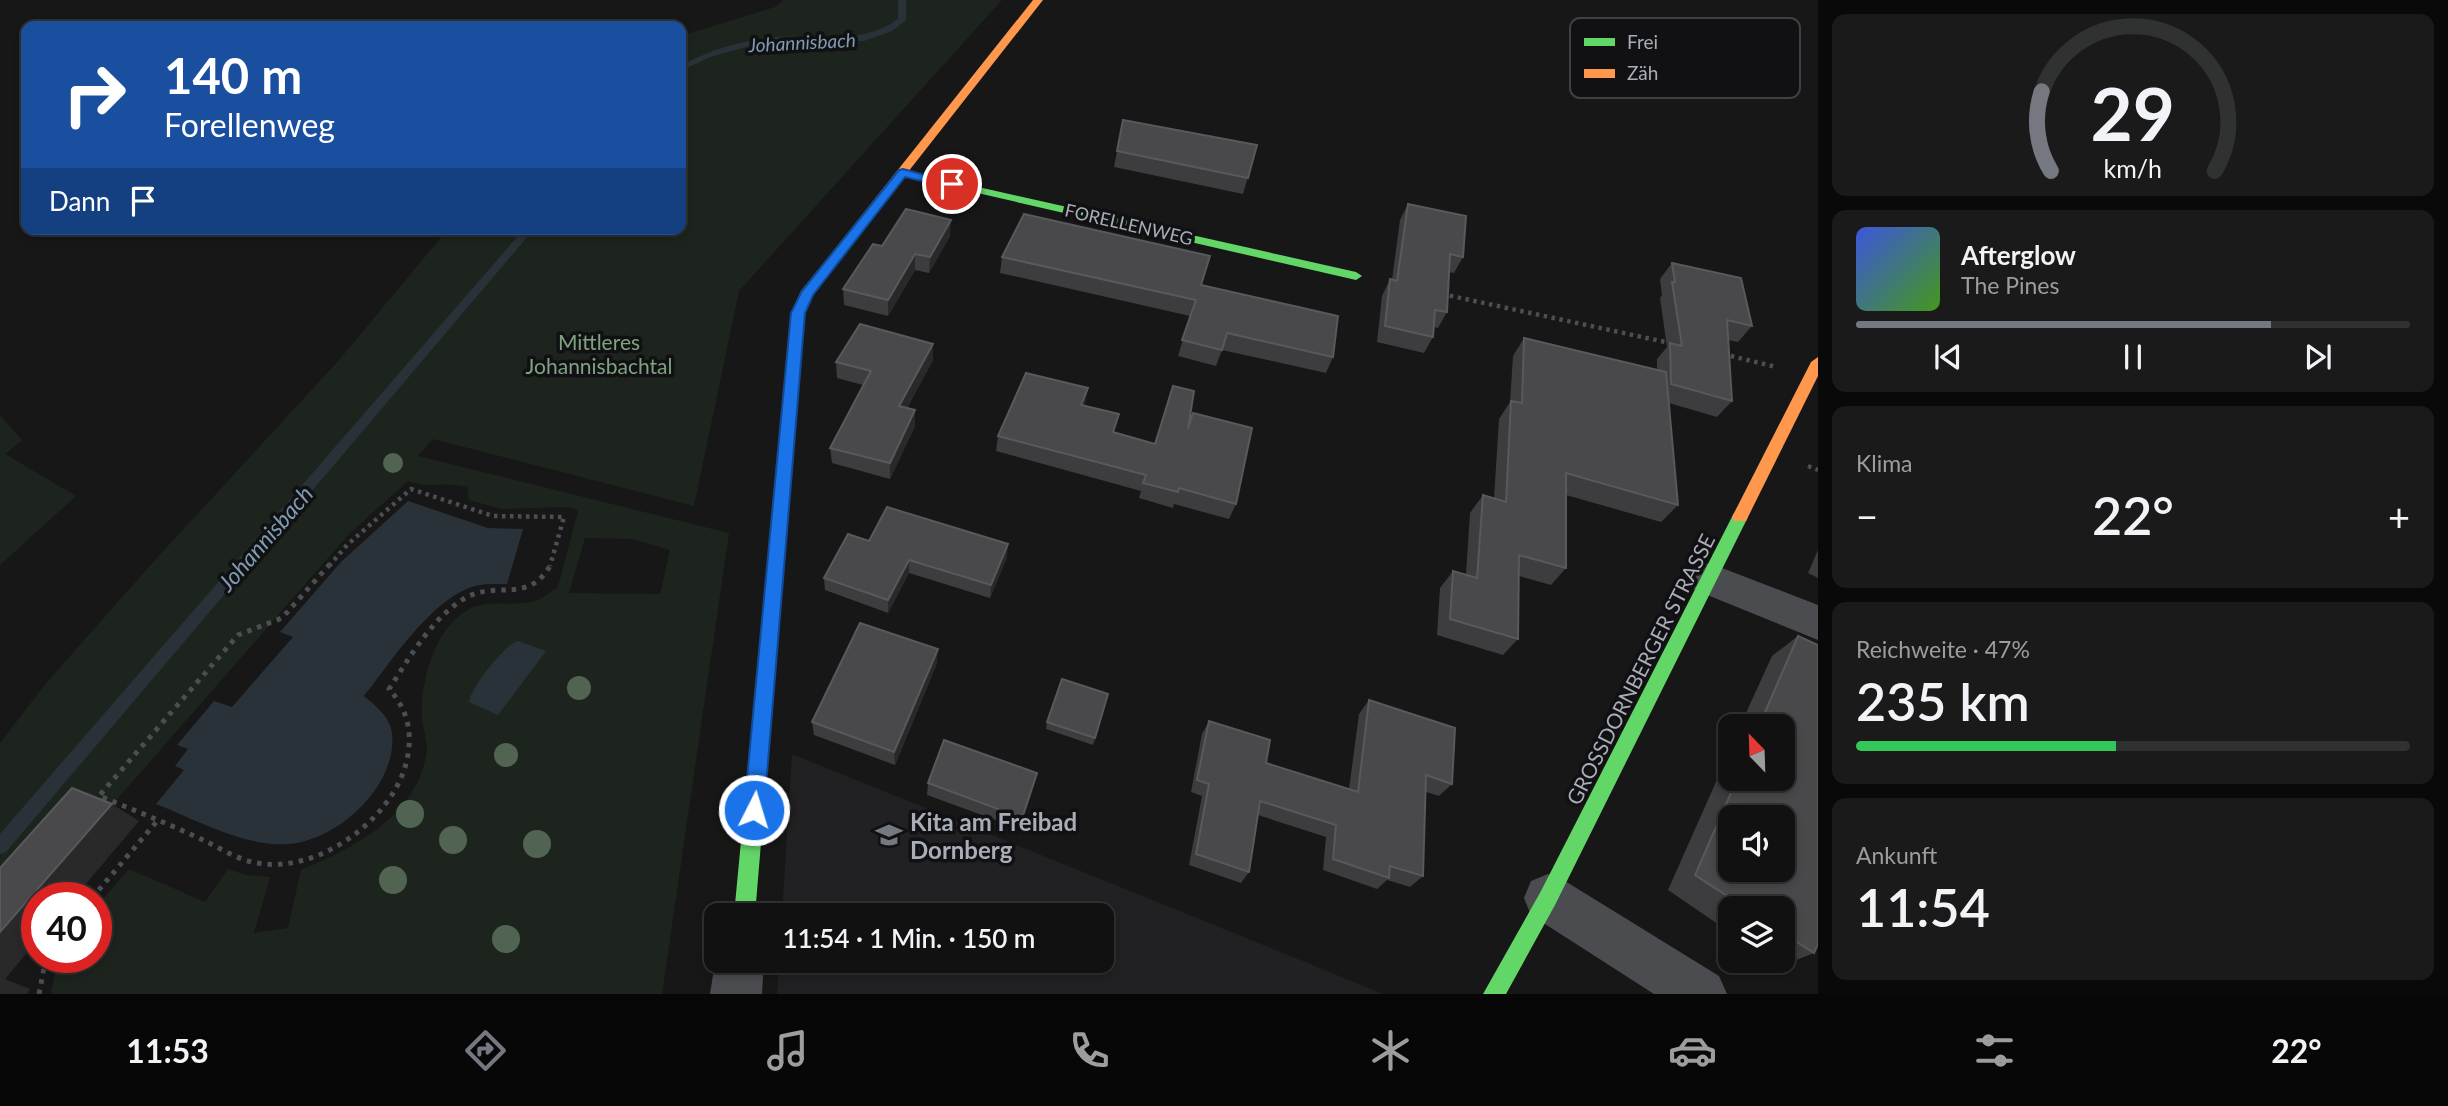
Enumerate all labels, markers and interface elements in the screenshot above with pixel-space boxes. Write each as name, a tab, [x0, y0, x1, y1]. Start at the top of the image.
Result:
legend	[1570, 18, 1800, 98]
water label: Johannisbach	[747, 28, 856, 56]
text: Frei	[1627, 30, 1658, 53]
text: 140 m	[164, 46, 302, 104]
icon: right	[49, 49, 140, 140]
text: Zäh	[1627, 61, 1658, 84]
text: 29	[2091, 69, 2175, 157]
text: Forellenweg	[164, 105, 335, 144]
text: km/h	[2104, 153, 2162, 183]
pin	[922, 154, 982, 214]
icon: arrive	[933, 165, 971, 203]
icon: arrive	[124, 182, 162, 220]
text: Dann	[49, 185, 110, 217]
street label: FORELLENWEG	[1063, 199, 1195, 249]
text: Afterglow	[1961, 239, 2076, 271]
text: The Pines	[1961, 271, 2059, 299]
park label: Mittleres Johannisbachtal	[526, 329, 672, 378]
icon: previous	[1929, 338, 1967, 376]
icon: pause	[2114, 338, 2152, 376]
icon: next	[2299, 338, 2337, 376]
text: Klima	[1856, 449, 1913, 477]
water label: Johannisbach	[211, 480, 318, 597]
text: 22°	[2092, 484, 2174, 546]
text: −	[1856, 493, 1878, 539]
text: +	[2388, 493, 2410, 539]
street label: GROSSDORNBERGER STRASSE	[1561, 529, 1719, 809]
text: Reichweite · 47%	[1856, 635, 2030, 663]
text: 235 km	[1856, 670, 2030, 732]
north arrow	[1718, 714, 1796, 791]
map controls	[1718, 714, 1795, 973]
position arrow	[717, 773, 791, 847]
button: sound	[1718, 805, 1795, 882]
place label: Kita am Freibad Dornberg	[910, 807, 1077, 864]
school or university icon: Kita am Freibad Dornberg	[874, 820, 904, 850]
text: Ankunft	[1856, 841, 1937, 869]
text: 11:54	[1856, 876, 1990, 938]
speed limit sign: 40	[21, 882, 112, 973]
button: layers	[1718, 896, 1795, 973]
text: 11:54 · 1 Min. · 150 m	[783, 922, 1035, 954]
icon: directions	[461, 1026, 510, 1075]
icon: music	[763, 1026, 812, 1075]
icon: phone	[1065, 1026, 1114, 1075]
icon: climate	[1366, 1026, 1415, 1075]
icon: car	[1668, 1026, 1717, 1075]
icon: filters	[1970, 1026, 2019, 1075]
text: 11:53	[126, 1031, 209, 1070]
text: 22°	[2271, 1031, 2322, 1070]

